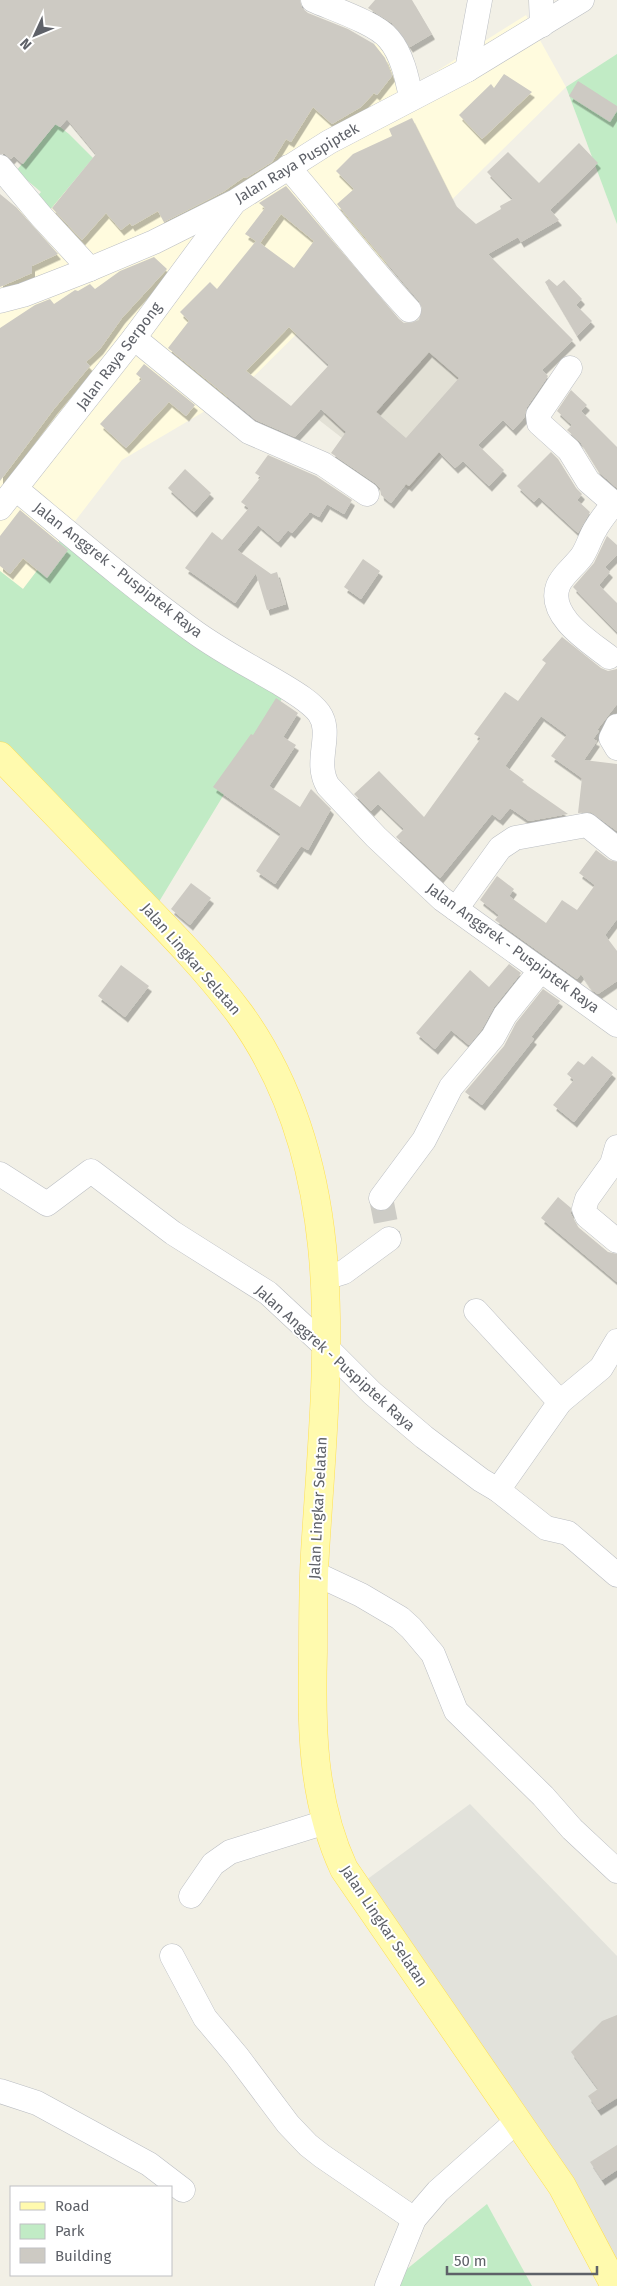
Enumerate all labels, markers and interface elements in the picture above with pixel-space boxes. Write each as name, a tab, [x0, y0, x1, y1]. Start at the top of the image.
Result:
north arrow	[10, 10, 60, 60]
text: N	[17, 34, 35, 53]
street label: Jalan Raya Puspiptek	[232, 119, 362, 207]
street label: Jalan Raya Serpong	[73, 298, 166, 413]
street label: Jalan Anggrek - Puspiptek Raya	[30, 498, 206, 642]
street label: Jalan Anggrek - Puspiptek Raya	[423, 879, 603, 1017]
street label: Jalan Lingkar Selatan	[137, 899, 245, 1019]
street label: Jalan Anggrek - Puspiptek Raya	[251, 1281, 419, 1435]
street label: Jalan Lingkar Selatan	[305, 1436, 331, 1580]
street label: Jalan Lingkar Selatan	[337, 1862, 431, 1990]
legend	[10, 2186, 172, 2276]
text: Road	[55, 2197, 90, 2215]
text: Park	[55, 2222, 85, 2240]
scale bar	[447, 2244, 597, 2276]
text: Building	[55, 2247, 111, 2265]
text: 50 m	[454, 2252, 487, 2270]

